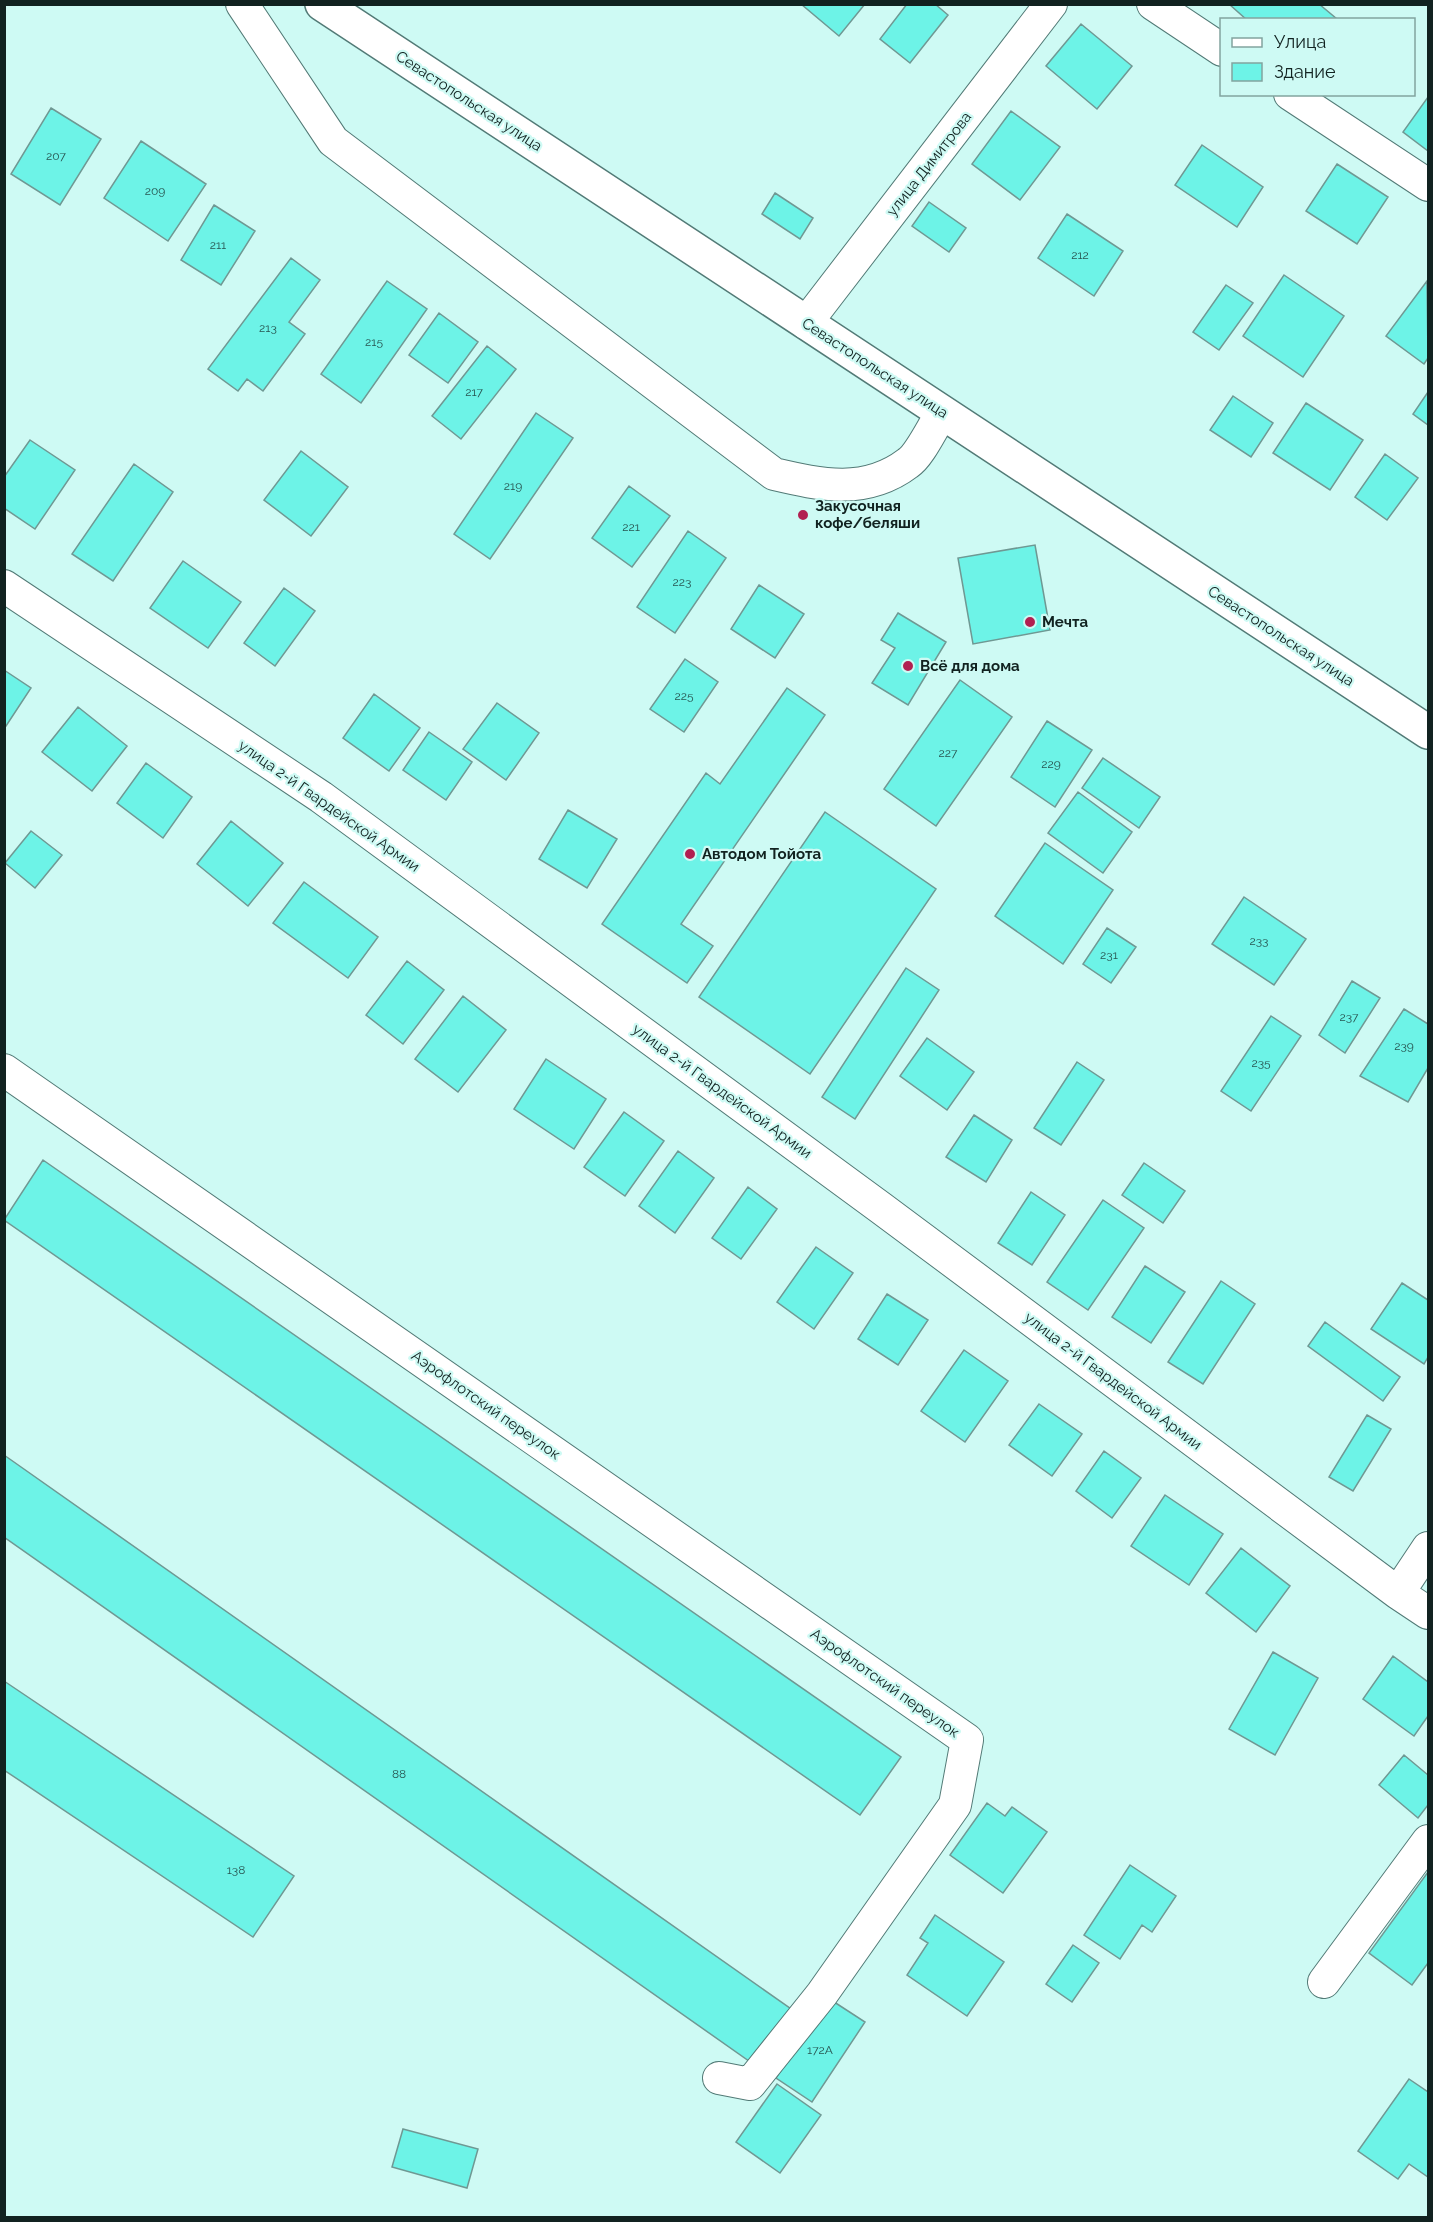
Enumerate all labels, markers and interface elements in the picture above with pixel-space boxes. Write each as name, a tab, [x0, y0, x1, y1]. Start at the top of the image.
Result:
legend	[1220, 18, 1415, 96]
text: Улица	[1274, 31, 1326, 52]
street label: Севастопольская улица	[393, 47, 545, 155]
text: Здание	[1274, 61, 1336, 82]
street label: улица Димитрова	[883, 108, 975, 220]
house number: 207	[46, 149, 67, 163]
house number: 209	[145, 184, 165, 198]
house number: 211	[210, 238, 226, 252]
house number: 212	[1071, 248, 1089, 262]
street label: Севастопольская улица	[799, 314, 951, 422]
house number: 213	[259, 321, 277, 335]
house number: 215	[365, 335, 383, 349]
house number: 217	[465, 385, 483, 399]
house number: 219	[504, 479, 522, 493]
place label: Закусочная кофе/беляши	[815, 497, 920, 532]
marker: Закусочная кофе/беляши	[796, 508, 810, 522]
house number: 221	[622, 520, 640, 534]
house number: 223	[673, 575, 691, 589]
street label: Севастопольская улица	[1205, 582, 1357, 690]
place label: Мечта	[1042, 613, 1088, 631]
marker: Мечта	[1023, 615, 1037, 629]
place label: Всё для дома	[920, 657, 1020, 675]
marker: Всё для дома	[901, 659, 915, 673]
house number: 225	[674, 689, 694, 703]
street label: улица 2-й Гвардейской Армии	[235, 736, 423, 876]
house number: 227	[939, 746, 958, 760]
house number: 229	[1041, 757, 1061, 771]
place label: Автодом Тойота	[702, 845, 821, 863]
marker: Автодом Тойота	[683, 847, 697, 861]
house number: 233	[1249, 934, 1269, 948]
house number: 231	[1100, 948, 1118, 962]
house number: 237	[1339, 1010, 1359, 1024]
street label: улица 2-й Гвардейской Армии	[629, 1020, 815, 1162]
house number: 239	[1394, 1039, 1414, 1053]
house number: 235	[1251, 1056, 1271, 1070]
street label: улица 2-й Гвардейской Армии	[1021, 1308, 1205, 1454]
street label: Аэрофлотский переулок	[408, 1347, 564, 1464]
street label: Аэрофлотский переулок	[807, 1625, 963, 1742]
house number: 88	[392, 1767, 406, 1781]
house number: 138	[227, 1863, 245, 1877]
house number: 172А	[807, 2043, 833, 2057]

